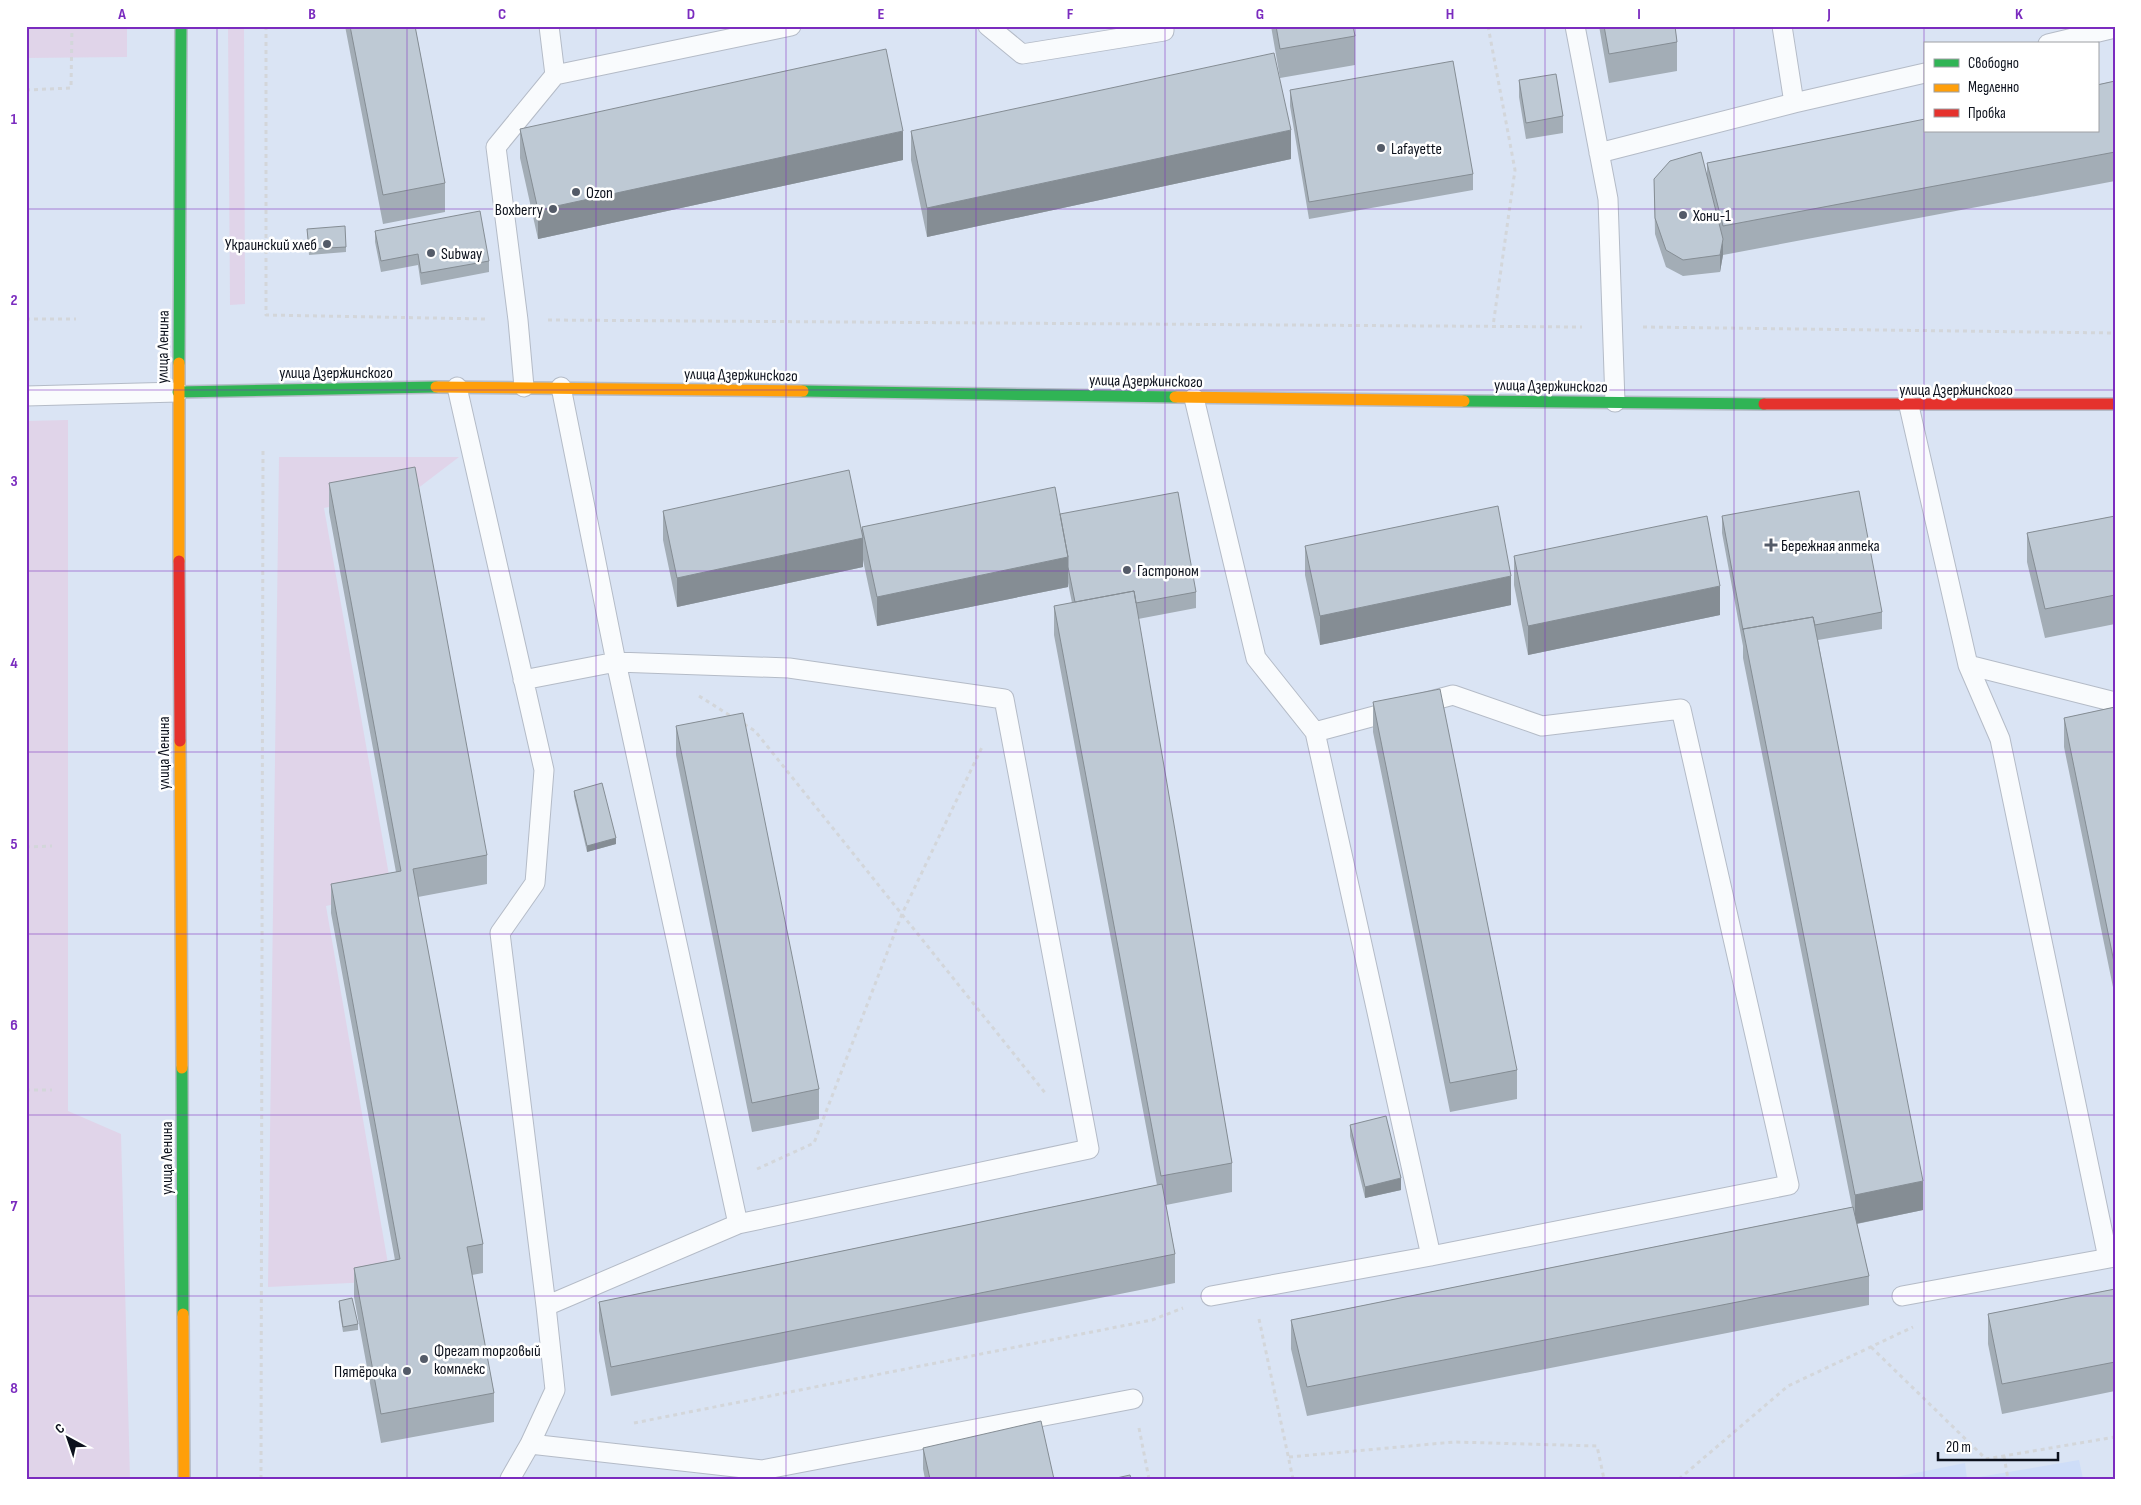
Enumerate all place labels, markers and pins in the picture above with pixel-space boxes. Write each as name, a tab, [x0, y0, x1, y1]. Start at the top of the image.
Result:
place label: Lafayette	[1391, 140, 1442, 159]
marker: Lafayette	[1375, 142, 1387, 154]
place label: Ozon	[586, 184, 613, 203]
marker: Ozon	[570, 186, 582, 198]
place label: Boxberry	[495, 201, 543, 220]
marker: Boxberry	[547, 203, 559, 215]
place label: Хони-1	[1692, 207, 1731, 226]
marker: Хони-1	[1677, 209, 1689, 221]
place label: Украинский хлеб	[225, 236, 317, 255]
marker: Украинский хлеб	[321, 238, 333, 250]
place label: Subway	[441, 245, 482, 264]
marker: Subway	[425, 247, 437, 259]
place label: Бережная аптека	[1781, 537, 1880, 556]
marker: Бережная аптека	[1765, 539, 1777, 551]
place label: Гастроном	[1137, 562, 1199, 581]
marker: Гастроном	[1121, 564, 1133, 576]
place label: Фрегат торговый комплекс	[434, 1342, 541, 1379]
marker: Фрегат торговый комплекс	[418, 1353, 430, 1365]
place label: Пятёрочка	[334, 1363, 397, 1382]
marker: Пятёрочка	[401, 1365, 413, 1377]

